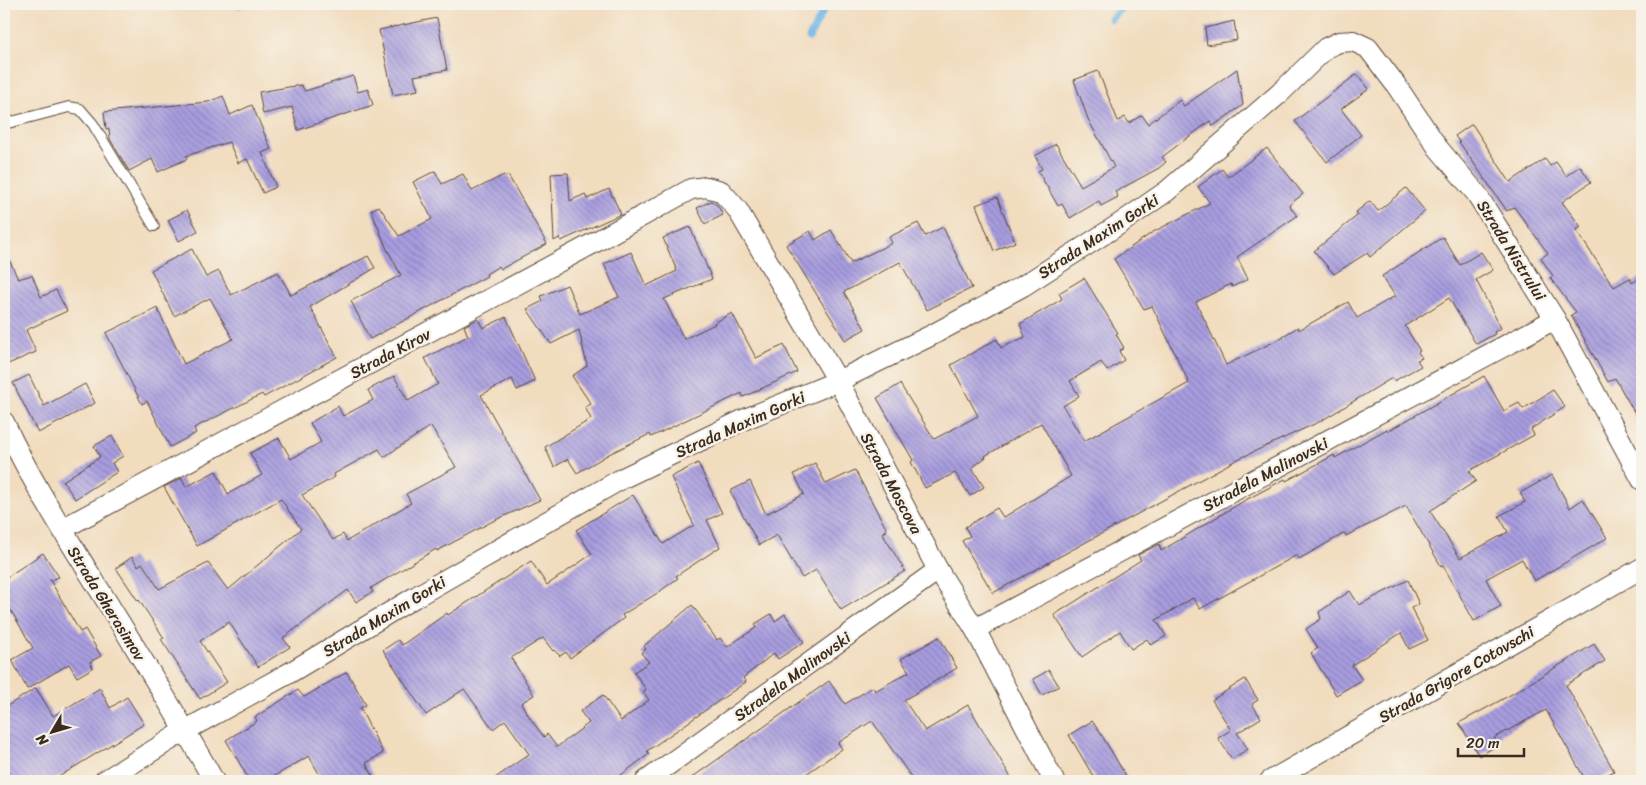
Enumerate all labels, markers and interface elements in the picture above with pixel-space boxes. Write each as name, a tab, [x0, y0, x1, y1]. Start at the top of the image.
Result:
street label: Strada Maxim Gorki	[1032, 186, 1165, 287]
street label: Strada Nistrului	[1469, 194, 1555, 307]
street label: Strada Kirov	[344, 320, 437, 387]
street label: Strada Maxim Gorki	[670, 383, 811, 466]
street label: Strada Moscova	[852, 427, 931, 540]
street label: Stradela Malinovski	[1197, 429, 1334, 520]
street label: Strada Gherasimov	[59, 540, 154, 667]
street label: Strada Maxim Gorki	[317, 568, 452, 665]
street label: Strada Grigore Cotovschi	[1373, 618, 1540, 731]
street label: Stradela Malinovski	[727, 623, 858, 729]
north arrow	[28, 708, 78, 758]
scale bar	[1458, 725, 1525, 757]
text: N	[29, 728, 56, 752]
text: 20 m	[1466, 730, 1500, 756]

